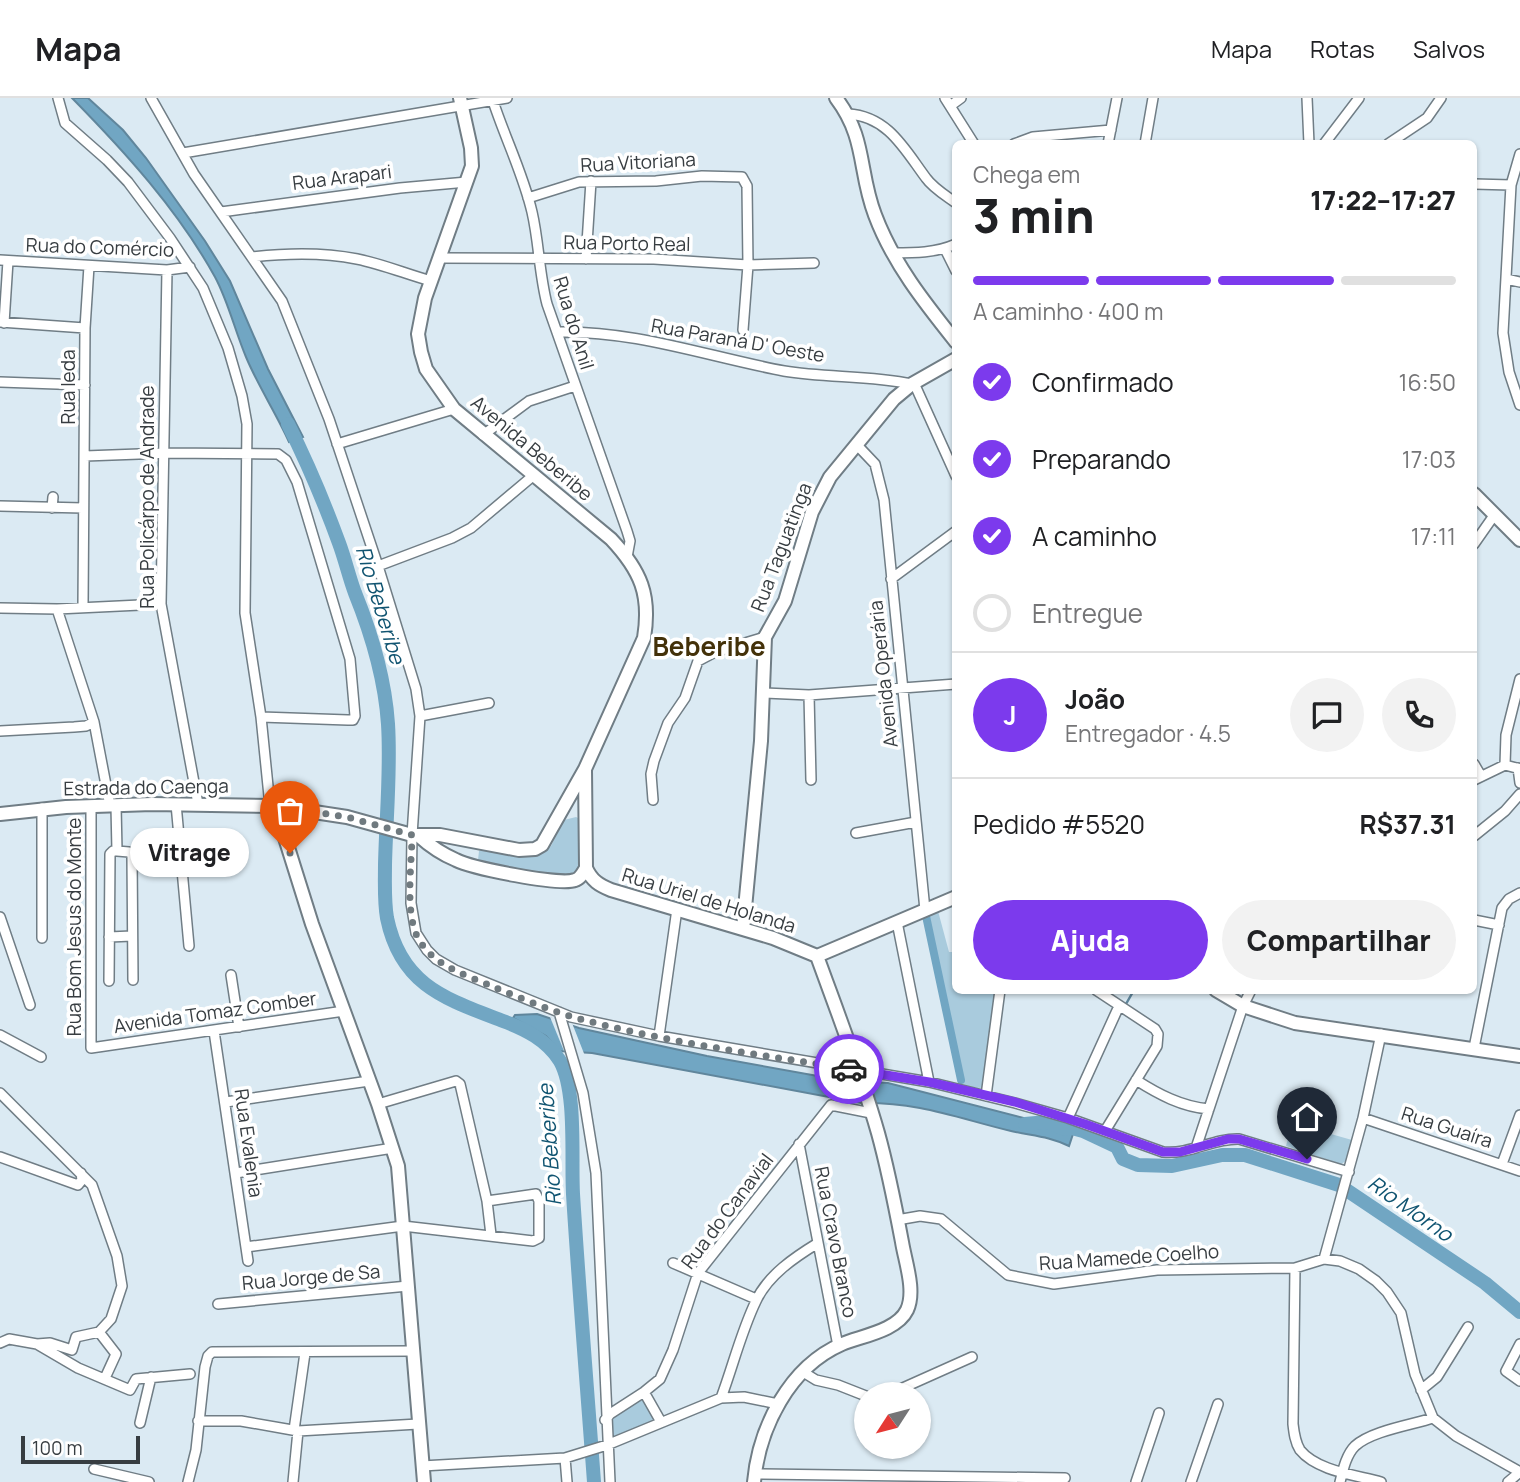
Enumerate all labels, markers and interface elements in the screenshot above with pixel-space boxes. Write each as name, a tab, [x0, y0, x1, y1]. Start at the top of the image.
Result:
text: Mapa	[35, 26, 122, 71]
text: Mapa	[1211, 32, 1272, 65]
text: Rotas	[1310, 32, 1375, 65]
text: Salvos	[1413, 32, 1485, 65]
street label: Rua Vitoriana	[580, 146, 696, 178]
street label: Rua Arapari	[291, 158, 393, 196]
text: Chega em	[973, 158, 1080, 190]
text: 17:22–17:27	[1310, 182, 1456, 218]
text: 3 min	[973, 184, 1094, 247]
street label: Rua Porto Real	[563, 229, 691, 257]
street label: Rua do Comércio	[25, 231, 175, 263]
street label: Rua do Anil	[548, 273, 600, 373]
text: A caminho · 400 m	[973, 295, 1164, 327]
street label: Rua Paraná D' Oeste	[649, 312, 827, 368]
street label: Rua Ieda	[55, 350, 81, 424]
icon: check	[973, 363, 1011, 401]
text: Confirmado	[1032, 364, 1174, 400]
text: 16:50	[1399, 366, 1456, 398]
street label: Rua Policárpo de Andrade	[134, 385, 160, 609]
street label: Avenida Beberibe	[466, 389, 598, 507]
icon: check	[973, 440, 1011, 478]
text: Preparando	[1032, 441, 1171, 477]
text: 17:03	[1402, 443, 1456, 475]
street label: Rua Taguatinga	[744, 479, 818, 615]
icon: check	[973, 517, 1011, 555]
text: A caminho	[1032, 518, 1157, 554]
text: 17:11	[1411, 520, 1456, 552]
water label: Rio Beberibe	[350, 542, 413, 669]
text: Entregue	[1032, 595, 1143, 631]
street label: Avenida Operária	[862, 599, 904, 749]
district label: Beberibe	[652, 628, 766, 664]
button: chat	[1290, 678, 1364, 752]
button: phone	[1382, 678, 1456, 752]
text: João	[1065, 681, 1125, 717]
text: J	[1003, 697, 1017, 733]
text: Entregador · 4.5	[1065, 717, 1231, 749]
street label: Estrada do Caenga	[63, 773, 229, 801]
pin	[260, 781, 320, 853]
icon: bag	[271, 792, 309, 830]
text: Pedido #5520	[973, 806, 1145, 842]
text: R$37.31	[1360, 806, 1456, 842]
street label: Rua Bom Jesus do Monte	[61, 818, 87, 1036]
callout: Vitrage	[129, 828, 248, 878]
text: Vitrage	[148, 836, 231, 868]
street label: Rua Uriel de Holanda	[619, 861, 799, 939]
button: Ajuda	[973, 900, 1208, 980]
button: Compartilhar	[1222, 900, 1456, 980]
street label: Avenida Tomaz Comber	[112, 985, 318, 1039]
courier	[814, 1034, 884, 1104]
icon: car	[830, 1050, 868, 1088]
water label: Rio Beberibe	[531, 1082, 567, 1207]
street label: Rua Evalenia	[228, 1087, 270, 1199]
pin	[1277, 1087, 1337, 1159]
icon: home	[1288, 1098, 1326, 1136]
street label: Rua Guaíra	[1398, 1100, 1496, 1154]
street label: Rua do Canavial	[675, 1148, 779, 1274]
street label: Rua Cravo Branco	[809, 1164, 863, 1320]
water label: Rio Morno	[1363, 1169, 1460, 1248]
street label: Rua Mamede Coelho	[1038, 1238, 1220, 1276]
street label: Rua Jorge de Sa	[241, 1258, 381, 1296]
north arrow	[854, 1382, 931, 1460]
map controls	[854, 1382, 931, 1459]
scale bar	[21, 1433, 140, 1465]
text: 100 m	[32, 1435, 83, 1461]

